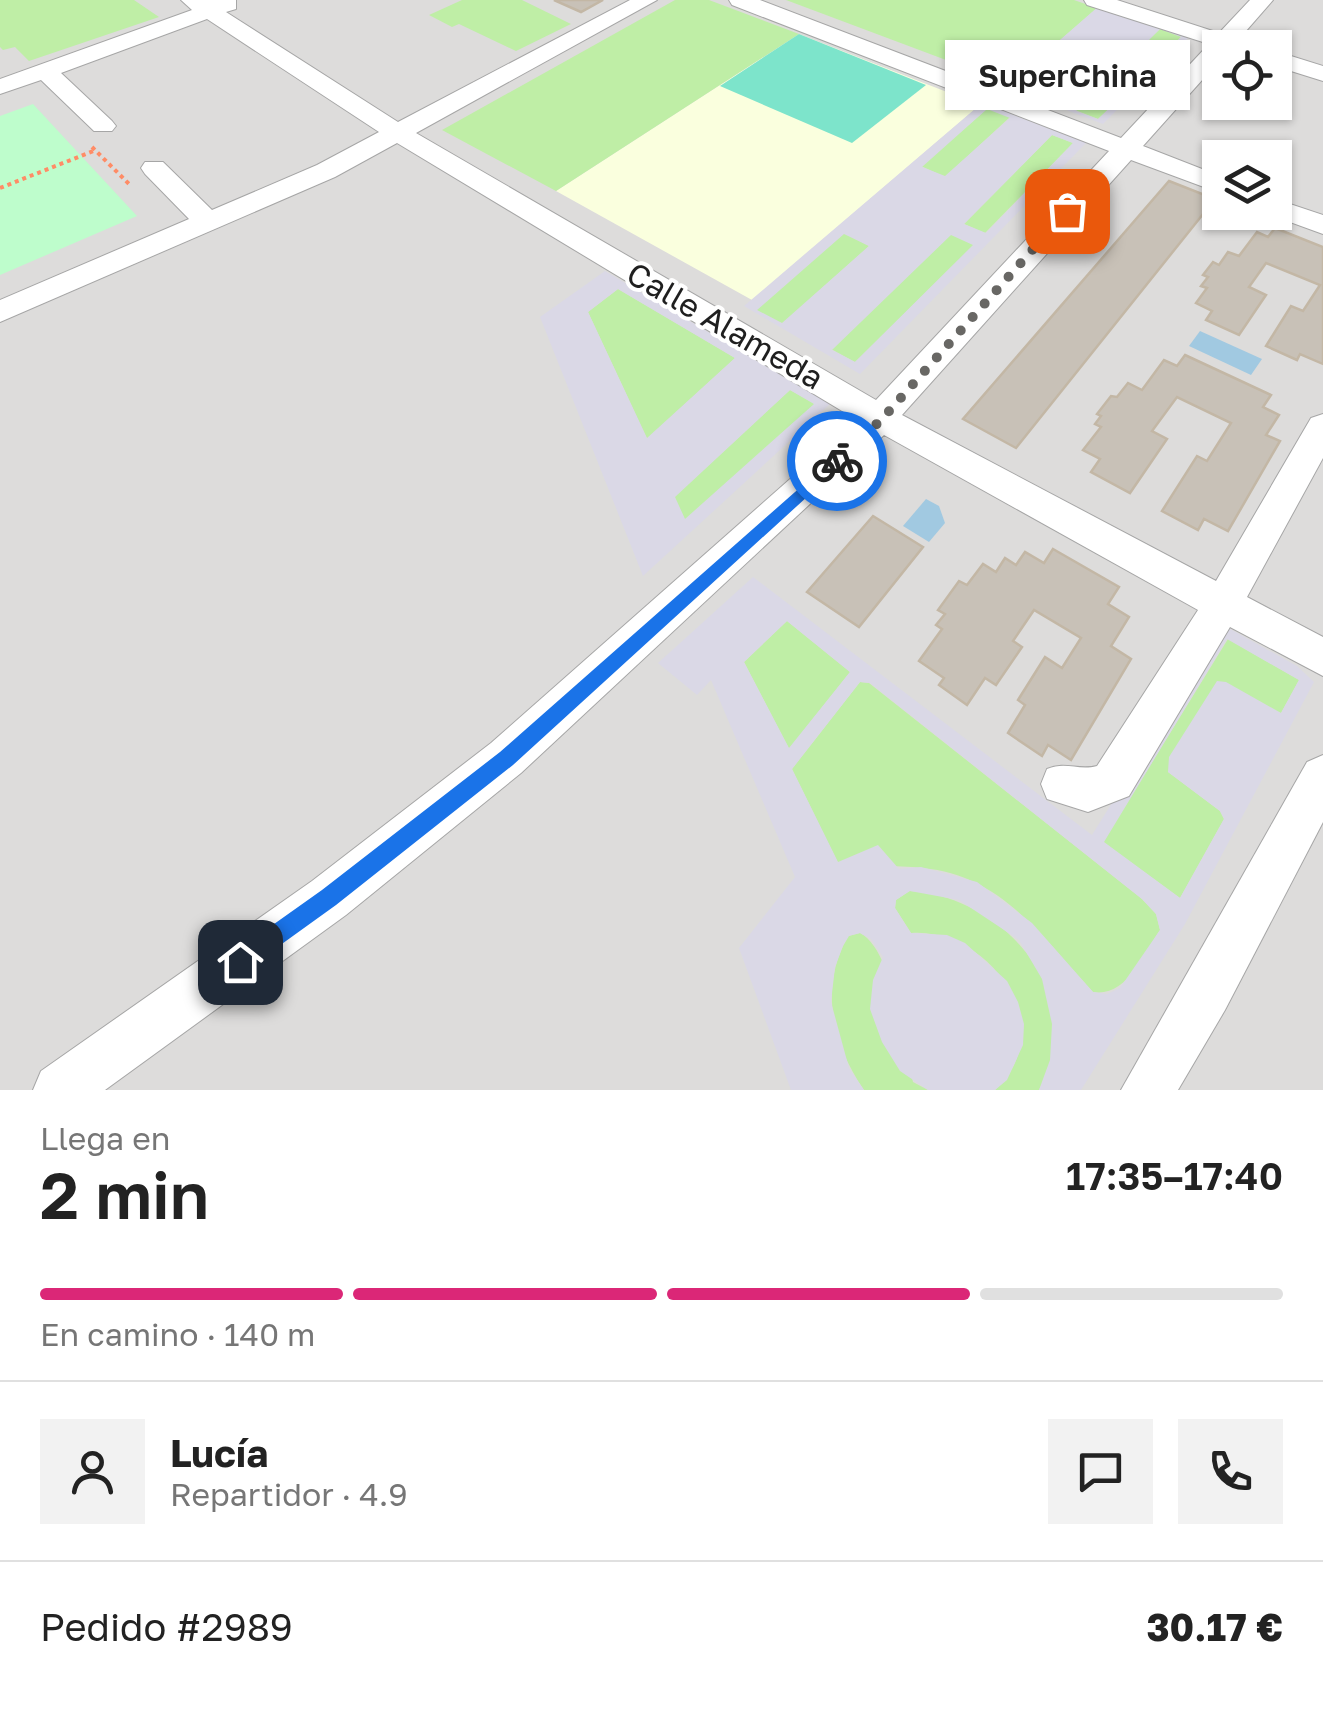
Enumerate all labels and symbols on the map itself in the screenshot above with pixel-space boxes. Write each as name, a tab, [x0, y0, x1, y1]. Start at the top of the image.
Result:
callout: SuperChina	[944, 41, 1190, 111]
pin	[1025, 169, 1110, 254]
street label: Calle Alameda	[621, 254, 830, 397]
courier	[787, 411, 887, 511]
pin	[198, 920, 283, 1005]

